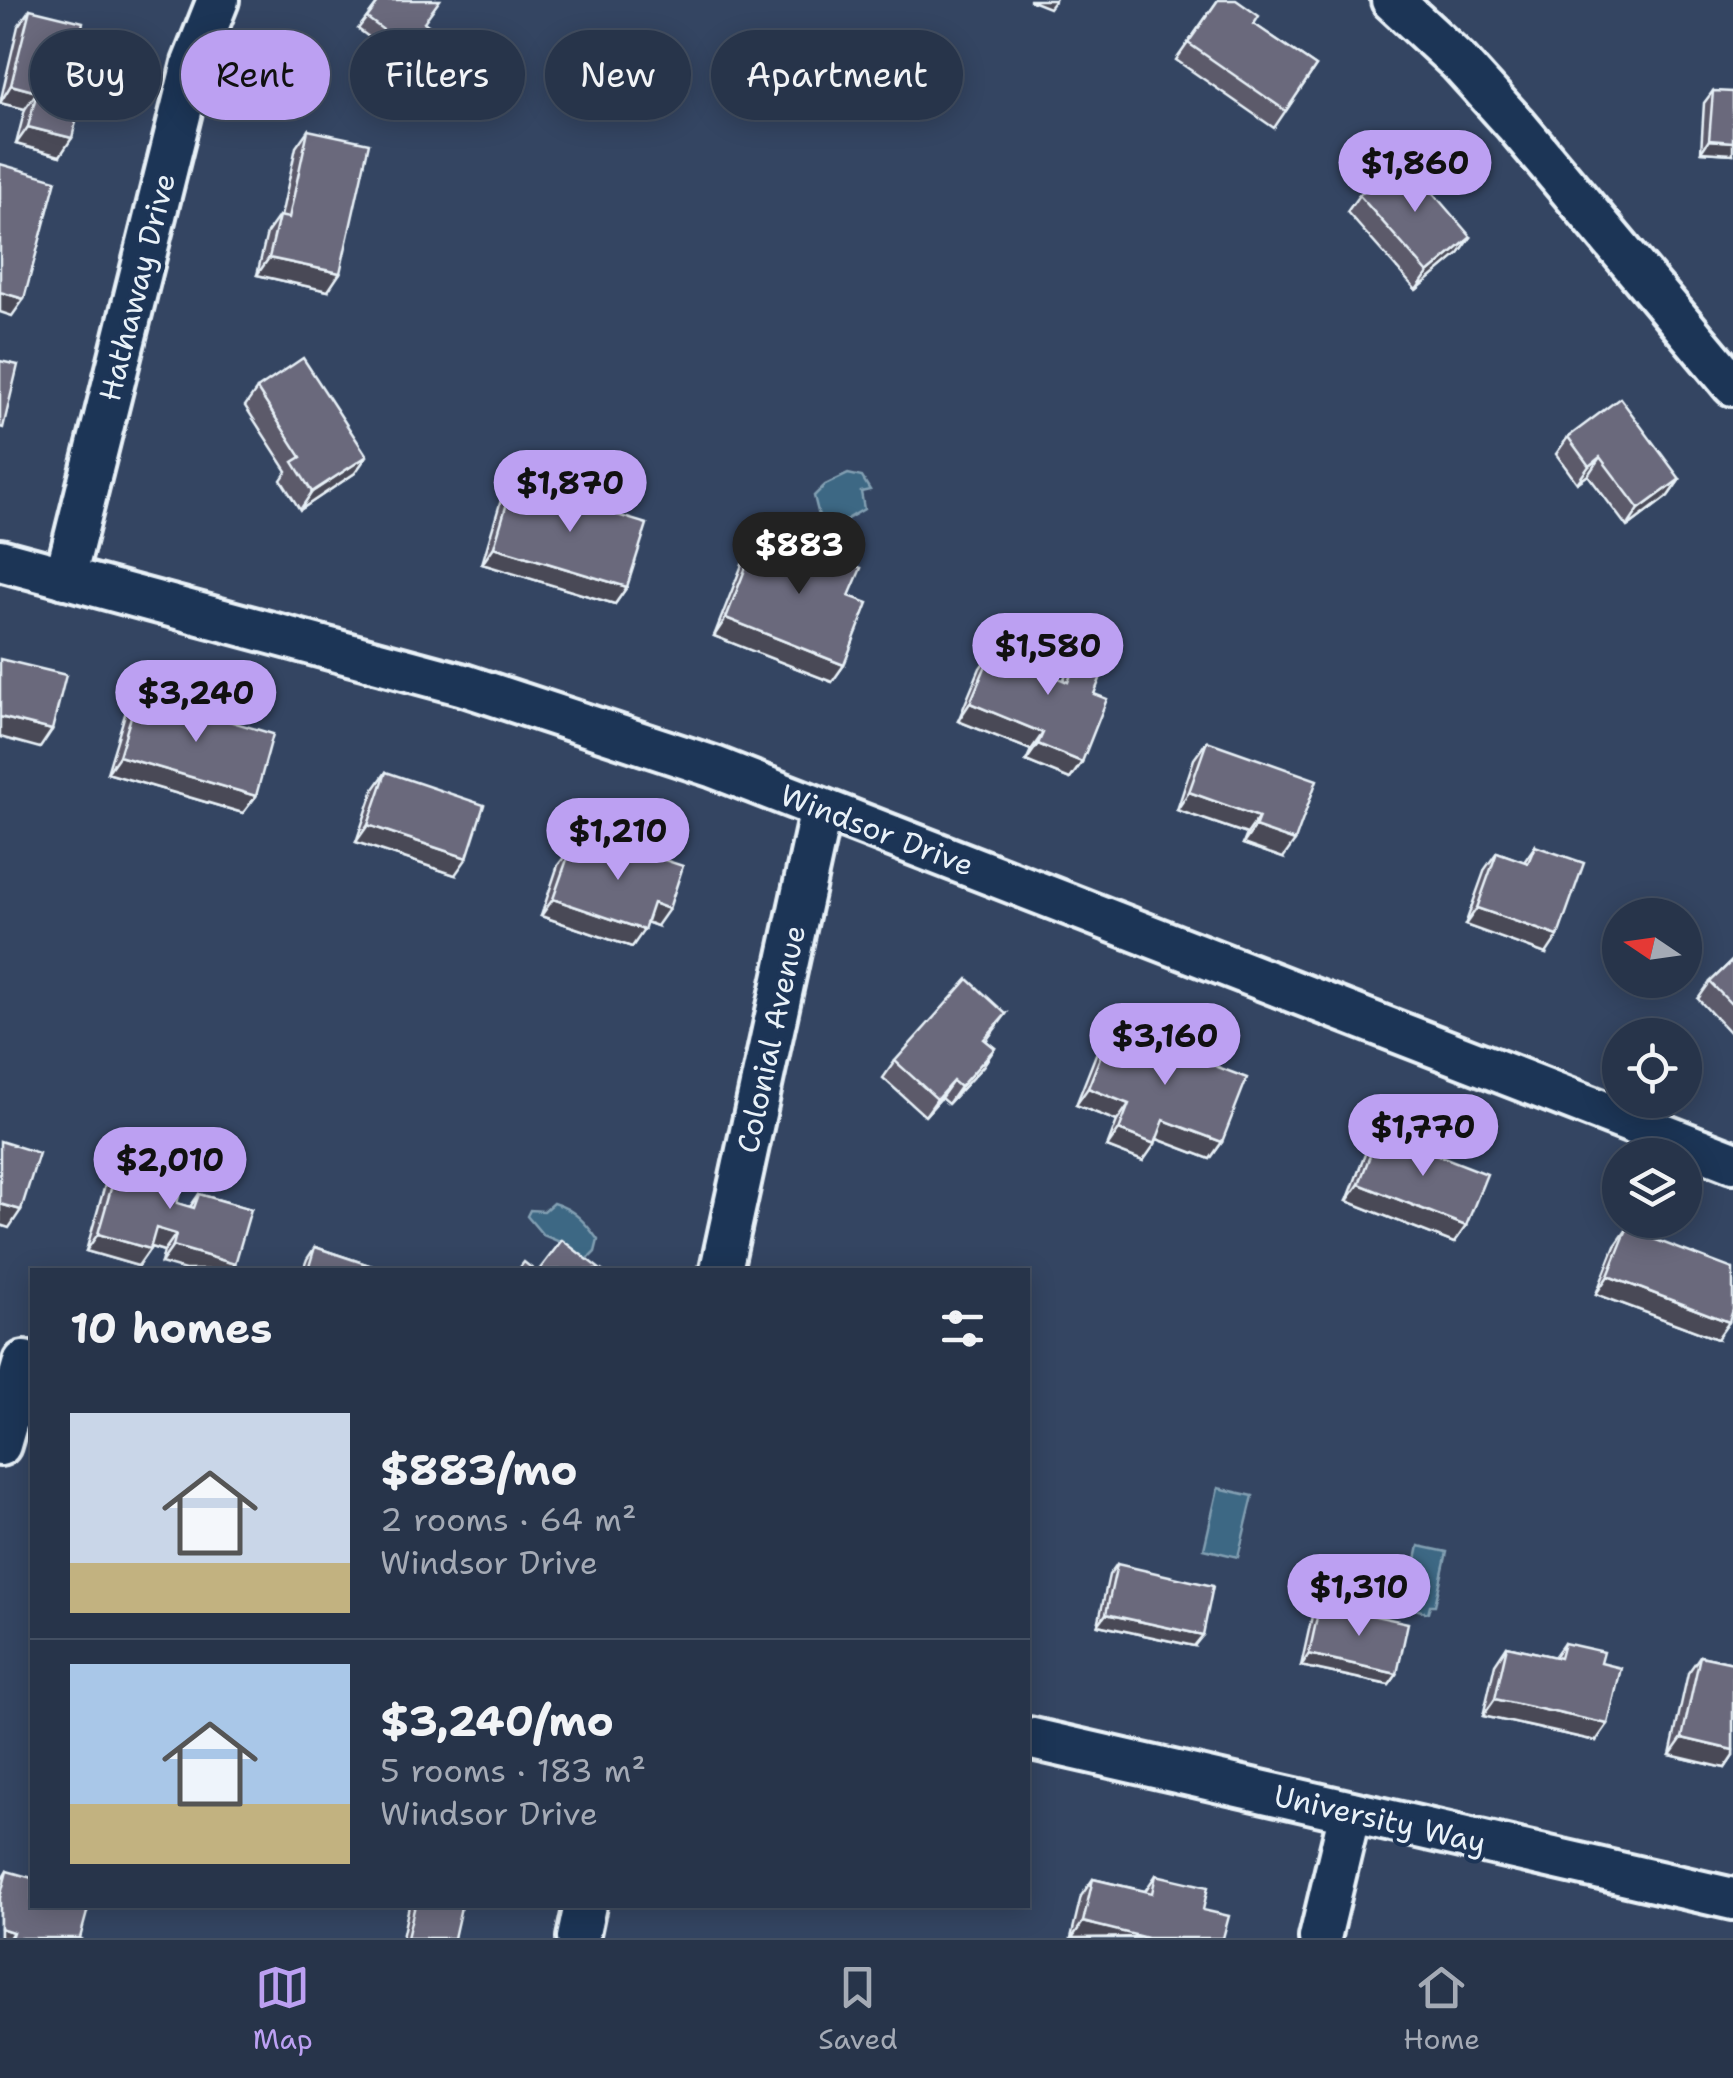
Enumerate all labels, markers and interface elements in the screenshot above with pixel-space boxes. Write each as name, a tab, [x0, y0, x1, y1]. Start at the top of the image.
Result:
chip: Buy	[30, 30, 161, 120]
chip: Rent	[181, 30, 330, 120]
chip: Filters	[350, 30, 525, 120]
chip: New	[545, 30, 691, 120]
chip: Apartment	[711, 30, 963, 120]
pin: $1,860	[1334, 130, 1496, 215]
text: $1,860	[1360, 141, 1470, 184]
street label: Hathaway Drive	[89, 169, 185, 405]
pin: $1,870	[489, 450, 651, 535]
text: $1,870	[516, 461, 624, 504]
pin: $883	[740, 512, 858, 597]
text: $883	[754, 523, 844, 566]
pin: $1,580	[967, 613, 1129, 698]
text: $1,580	[994, 624, 1102, 667]
pin: $3,240	[115, 660, 277, 745]
text: $3,240	[137, 671, 255, 714]
street label: Windsor Drive	[774, 774, 980, 886]
pin: $1,210	[537, 798, 699, 883]
text: $1,210	[568, 809, 668, 852]
north arrow	[1602, 898, 1702, 998]
map controls	[1602, 898, 1702, 1238]
street label: Colonial Avenue	[727, 921, 815, 1157]
pin: $3,160	[1084, 1003, 1246, 1088]
text: $3,160	[1111, 1014, 1219, 1057]
button: locate	[1602, 1018, 1702, 1118]
pin: $1,770	[1342, 1094, 1504, 1179]
text: $1,770	[1370, 1105, 1476, 1148]
pin: $2,010	[89, 1127, 251, 1212]
text: $2,010	[116, 1138, 224, 1181]
button: layers	[1602, 1138, 1702, 1238]
text: 10 homes	[70, 1300, 272, 1356]
icon: filters	[935, 1301, 990, 1356]
text: $883/mo	[380, 1442, 578, 1498]
icon: home	[150, 1453, 270, 1573]
text: 2 rooms · 64 m²	[380, 1498, 636, 1541]
text: Windsor Drive	[380, 1541, 598, 1584]
pin: $1,310	[1278, 1554, 1440, 1639]
text: $1,310	[1309, 1565, 1409, 1608]
text: $3,240/mo	[380, 1693, 614, 1749]
icon: home	[150, 1704, 270, 1824]
text: 5 rooms · 183 m²	[380, 1749, 646, 1792]
street label: University Way	[1270, 1775, 1490, 1863]
text: Windsor Drive	[380, 1792, 598, 1835]
tab: Map	[253, 1960, 313, 2058]
tab: Saved	[818, 1960, 898, 2058]
tab: Home	[1403, 1960, 1480, 2058]

